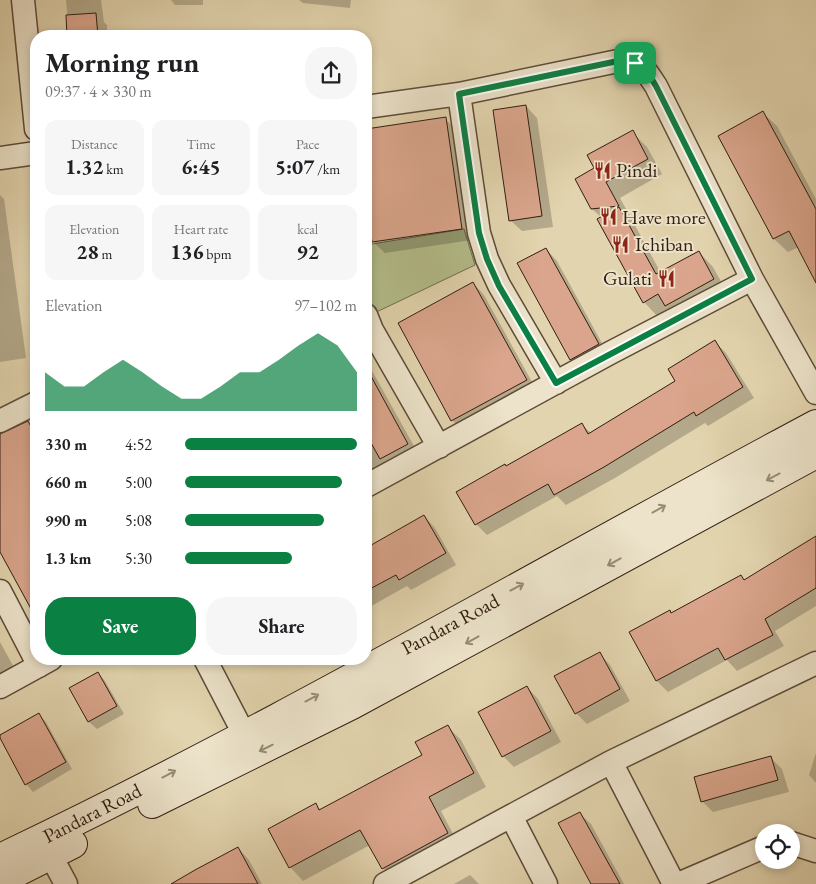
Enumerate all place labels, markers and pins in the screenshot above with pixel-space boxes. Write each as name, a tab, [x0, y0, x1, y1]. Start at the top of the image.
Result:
pin	[614, 42, 656, 84]
place label: Pindi	[616, 157, 658, 183]
restaurant icon: Pindi	[592, 160, 612, 180]
place label: Have more	[622, 204, 706, 230]
restaurant icon: Have more	[598, 207, 618, 227]
place label: Ichiban	[635, 231, 694, 257]
restaurant icon: Ichiban	[611, 234, 631, 254]
place label: Gulati	[603, 265, 652, 291]
restaurant icon: Gulati	[656, 268, 676, 288]

